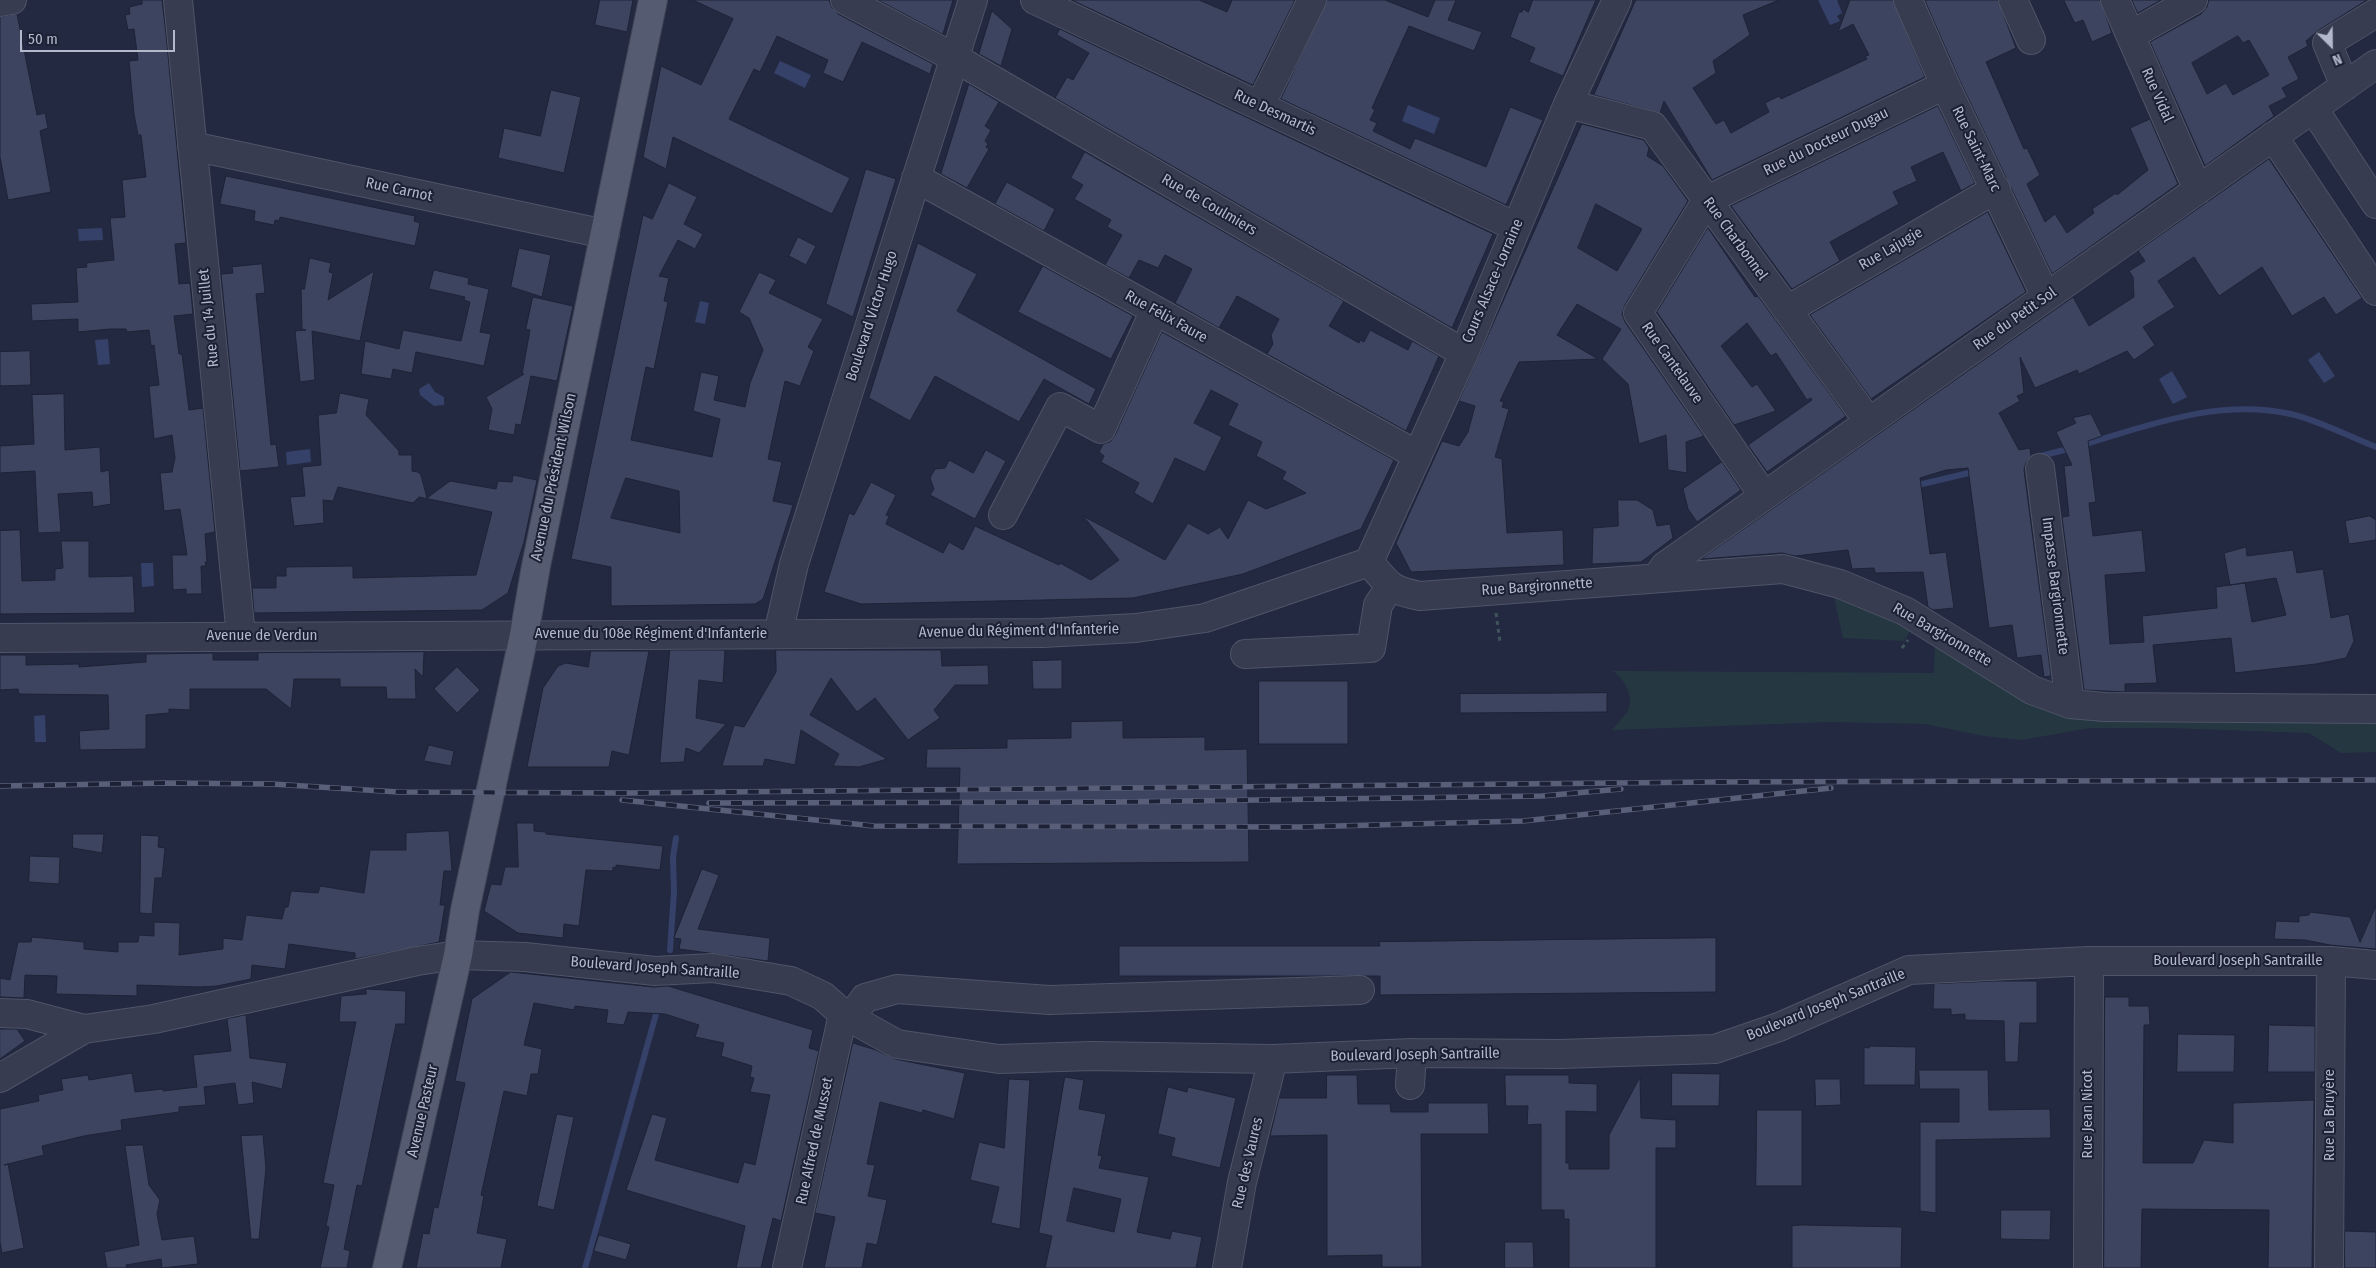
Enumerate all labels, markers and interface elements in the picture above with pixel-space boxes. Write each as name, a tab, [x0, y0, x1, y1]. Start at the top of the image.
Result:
scale bar	[22, 20, 178, 52]
north arrow	[2306, 20, 2356, 70]
text: 50 m	[28, 30, 58, 48]
text: N	[2330, 50, 2344, 69]
street label: Rue Vidal	[2137, 65, 2177, 125]
street label: Rue Desmartis	[1231, 86, 1319, 140]
street label: Rue Saint-Marc	[1948, 103, 2004, 195]
street label: Rue du Docteur Dugau	[1761, 104, 1891, 180]
street label: Rue de Coulmiers	[1158, 170, 1260, 240]
street label: Rue Carnot	[364, 174, 434, 206]
street label: Rue Charbonnel	[1699, 194, 1771, 284]
street label: Cours Alsace-Lorraine	[1459, 216, 1527, 346]
street label: Rue Lajugie	[1856, 224, 1926, 274]
street label: Boulevard Victor Hugo	[842, 248, 902, 384]
street label: Rue du 14 Juillet	[195, 268, 223, 368]
street label: Rue du Petit Sol	[1970, 284, 2060, 354]
street label: Rue Félix Faure	[1122, 287, 1210, 347]
street label: Rue Cantelauve	[1637, 319, 1707, 407]
street label: Avenue du Président Wilson	[527, 392, 581, 562]
street label: Impasse Bargironnette	[2038, 516, 2072, 656]
street label: Rue Bargironnette	[1481, 574, 1593, 600]
street label: Rue Bargironnette	[1889, 599, 1995, 671]
street label: Avenue du Régiment d'Infanterie	[919, 620, 1119, 642]
street label: Avenue du 108e Régiment d'Infanterie	[535, 625, 767, 643]
street label: Avenue de Verdun	[207, 627, 317, 645]
street label: Boulevard Joseph Santraille	[2153, 952, 2323, 970]
street label: Boulevard Joseph Santraille	[570, 953, 740, 983]
street label: Boulevard Joseph Santraille	[1744, 965, 1908, 1045]
street label: Boulevard Joseph Santraille	[1330, 1045, 1500, 1065]
street label: Avenue Pasteur	[404, 1063, 442, 1159]
street label: Rue La Bruyère	[2321, 1069, 2339, 1161]
street label: Rue Jean Nicot	[2079, 1070, 2097, 1158]
street label: Rue Alfred de Musset	[793, 1076, 837, 1206]
street label: Rue des Vaures	[1229, 1116, 1267, 1210]

